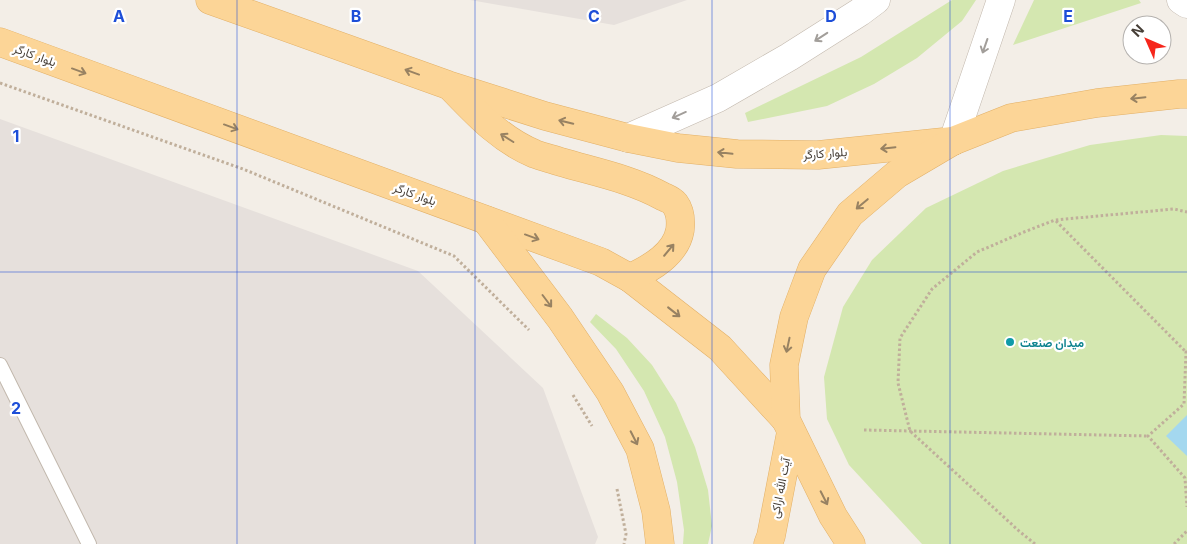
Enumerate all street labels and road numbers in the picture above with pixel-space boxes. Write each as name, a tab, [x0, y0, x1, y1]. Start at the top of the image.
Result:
street label: بلوار کارگر	[10, 40, 58, 71]
street label: بلوار کارگر	[801, 144, 848, 163]
street label: بلوار کارگر	[390, 179, 438, 210]
street label: آیت الله اراکی	[767, 455, 794, 520]

